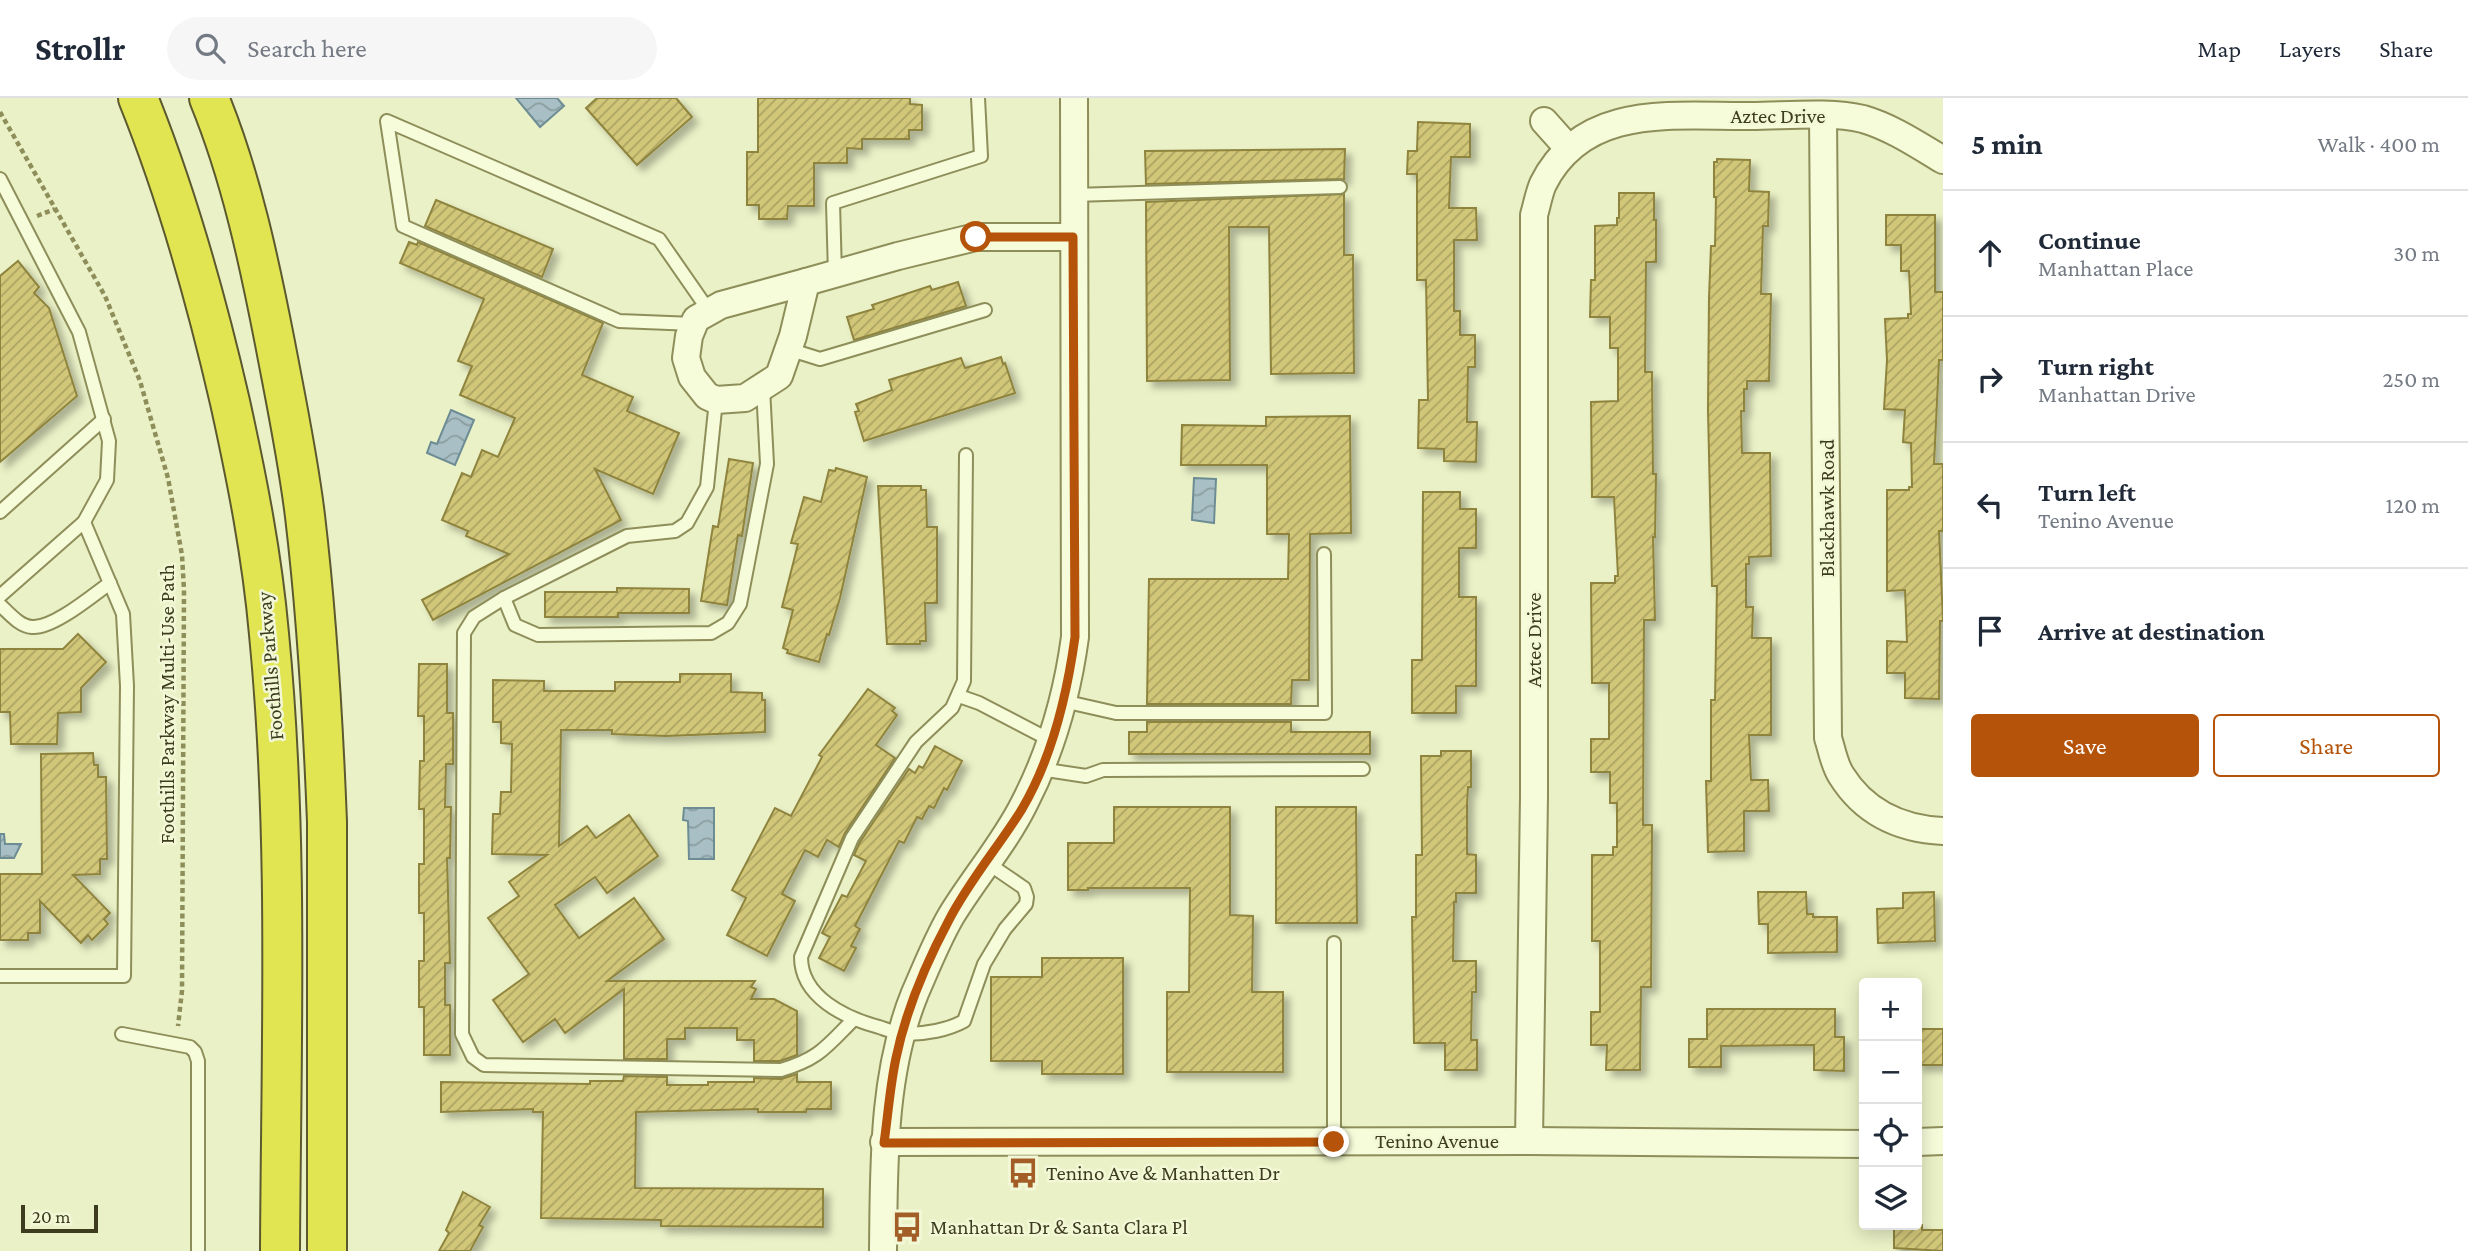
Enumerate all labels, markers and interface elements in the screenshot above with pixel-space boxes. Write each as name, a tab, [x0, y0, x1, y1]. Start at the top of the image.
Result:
search box	[167, 17, 657, 80]
icon: search	[191, 29, 229, 67]
text: Strollr	[35, 30, 125, 67]
text: Search here	[247, 34, 367, 63]
text: Map	[2197, 35, 2241, 62]
text: Layers	[2279, 35, 2341, 62]
text: Share	[2379, 35, 2433, 62]
street label: Aztec Drive	[1730, 104, 1826, 128]
text: 5 min	[1971, 127, 2043, 160]
text: Walk · 400 m	[2318, 131, 2440, 157]
route start	[960, 221, 991, 252]
text: Continue	[2038, 226, 2141, 255]
icon: ahead	[1971, 234, 2009, 272]
text: 30 m	[2393, 240, 2440, 266]
text: Manhattan Place	[2038, 255, 2193, 281]
text: Turn right	[2038, 352, 2154, 381]
icon: right	[1971, 360, 2009, 398]
text: 250 m	[2382, 366, 2440, 392]
text: Manhattan Drive	[2038, 381, 2196, 407]
street label: Blackhawk Road	[1815, 439, 1839, 577]
text: Turn left	[2038, 478, 2136, 507]
icon: left	[1971, 486, 2009, 524]
text: 120 m	[2386, 492, 2440, 518]
text: Tenino Avenue	[2038, 507, 2174, 533]
street label: Foothills Parkway Multi-Use Path	[155, 564, 179, 844]
street label: Foothills Parkway	[252, 590, 288, 741]
street label: Aztec Drive	[1522, 592, 1546, 688]
icon: arrive	[1971, 612, 2009, 650]
text: Arrive at destination	[2038, 617, 2265, 646]
button: Save	[1971, 714, 2199, 777]
button: Share	[2213, 714, 2440, 777]
map controls	[1859, 978, 1922, 1230]
button: +	[1859, 978, 1922, 1041]
button: −	[1859, 1041, 1922, 1104]
button: locate	[1859, 1104, 1922, 1167]
route end	[1318, 1126, 1349, 1157]
street label: Tenino Avenue	[1375, 1129, 1499, 1153]
bus stop icon: Tenino Ave & Manhatten Dr	[1006, 1156, 1040, 1190]
place label: Tenino Ave & Manhatten Dr	[1046, 1161, 1281, 1185]
button: layers	[1859, 1167, 1922, 1230]
scale bar	[21, 1202, 98, 1234]
text: 20 m	[32, 1206, 71, 1227]
bus stop icon: Manhattan Dr & Santa Clara Pl	[890, 1210, 924, 1244]
place label: Manhattan Dr & Santa Clara Pl	[930, 1215, 1188, 1239]

